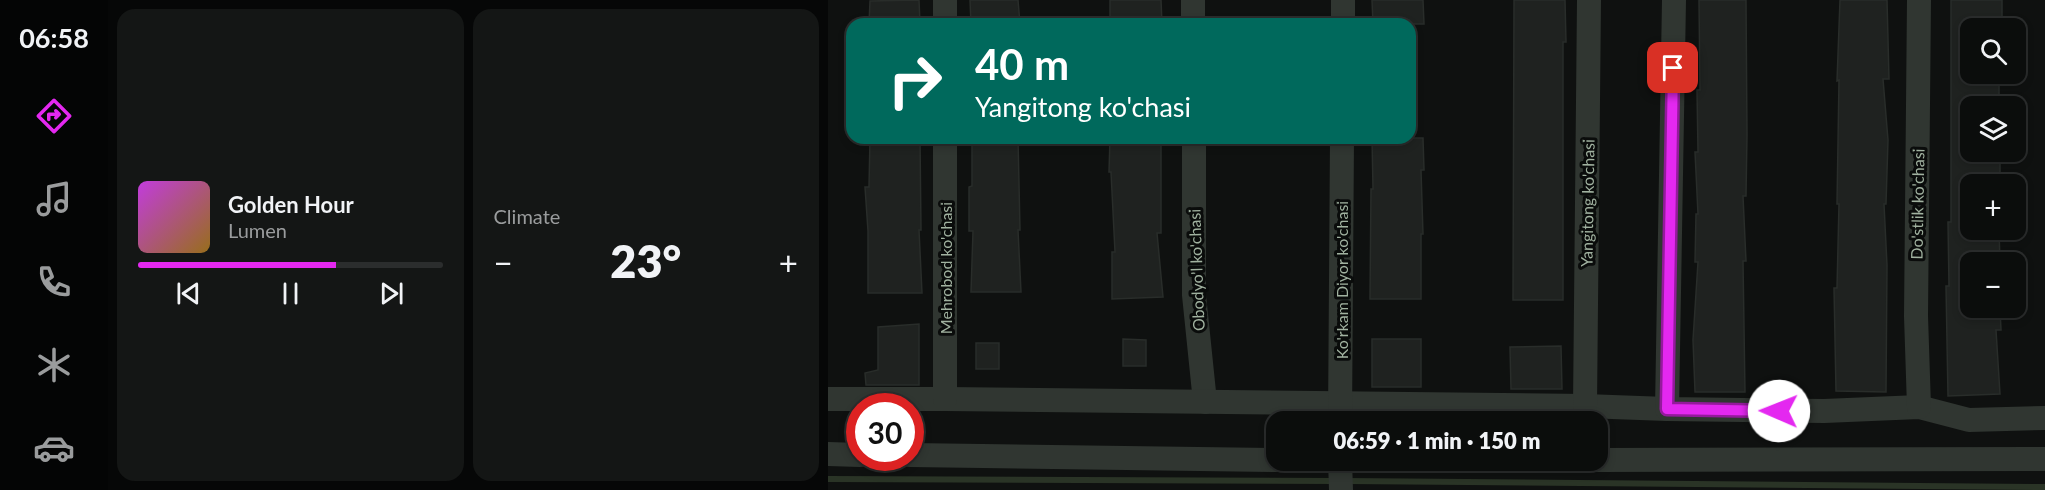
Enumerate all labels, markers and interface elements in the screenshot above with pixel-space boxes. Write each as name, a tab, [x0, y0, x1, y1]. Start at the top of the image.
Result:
map controls	[1960, 18, 2026, 318]
button: search	[1960, 18, 2026, 84]
text: 06:58	[19, 21, 89, 54]
text: 40 m	[975, 39, 1069, 89]
icon: right	[876, 42, 954, 120]
pin	[1647, 42, 1698, 93]
icon: arrive	[1656, 51, 1689, 84]
text: Yangitong ko'chasi	[975, 90, 1191, 123]
icon: directions	[33, 95, 75, 137]
button: layers	[1960, 96, 2026, 162]
street label: Yangitong ko'chasi	[1576, 139, 1598, 267]
street label: Do'stlik ko'chasi	[1907, 148, 1927, 260]
button: +	[1960, 174, 2026, 240]
icon: music	[33, 178, 75, 220]
text: Golden Hour	[228, 191, 354, 218]
street label: Ko'rkam Diyor ko'chasi	[1332, 201, 1351, 359]
street label: Mehrobod ko'chasi	[936, 202, 955, 334]
text: Climate	[494, 204, 560, 228]
street label: Obodyo'l ko'chasi	[1184, 209, 1208, 331]
text: Lumen	[228, 218, 287, 242]
text: 23°	[610, 234, 681, 288]
text: −	[494, 242, 513, 282]
text: +	[779, 242, 798, 282]
button: −	[1960, 252, 2026, 318]
icon: phone	[33, 261, 75, 303]
icon: previous	[172, 277, 205, 310]
icon: pause	[274, 277, 307, 310]
icon: next	[375, 277, 408, 310]
icon: climate	[33, 344, 75, 386]
position arrow	[1747, 379, 1811, 443]
speed limit sign: 30	[846, 393, 924, 471]
icon: car	[33, 427, 75, 469]
text: 06:59 · 1 min · 150 m	[1334, 427, 1540, 454]

